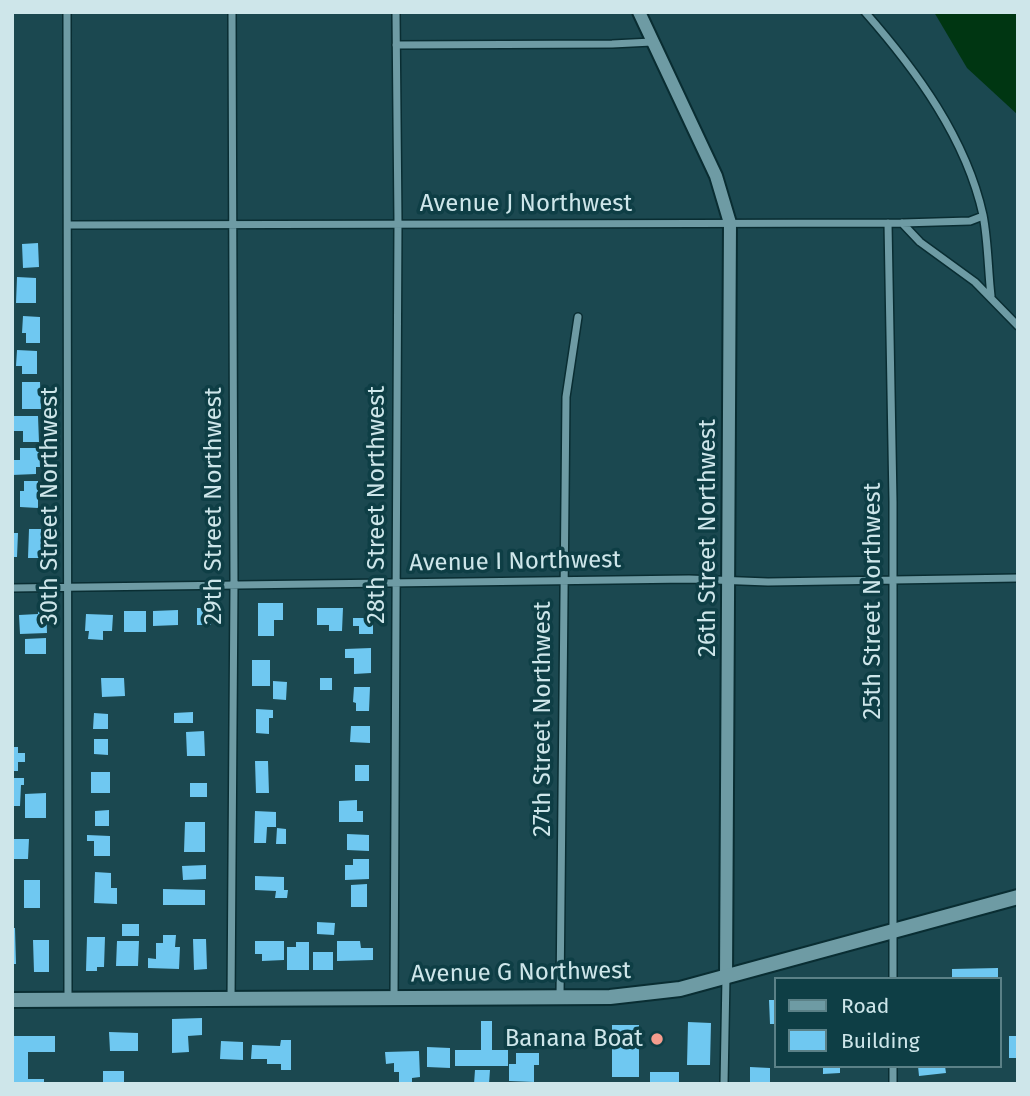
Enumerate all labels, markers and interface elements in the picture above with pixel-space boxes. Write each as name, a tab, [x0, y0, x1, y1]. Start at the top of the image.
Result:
street label: Avenue J Northwest	[420, 190, 632, 218]
street label: 28th Street Northwest	[363, 386, 391, 624]
street label: 30th Street Northwest	[36, 387, 64, 625]
street label: 29th Street Northwest	[200, 387, 228, 625]
street label: 26th Street Northwest	[694, 419, 722, 657]
street label: 25th Street Northwest	[859, 483, 887, 719]
street label: Avenue I Northwest	[409, 546, 621, 578]
street label: 27th Street Northwest	[529, 601, 557, 837]
street label: Avenue G Northwest	[411, 957, 631, 989]
legend	[774, 977, 1002, 1068]
text: Road	[841, 993, 889, 1019]
place label: Banana Boat	[505, 1025, 643, 1053]
text: Building	[841, 1028, 920, 1054]
marker: Banana Boat	[649, 1031, 665, 1047]

